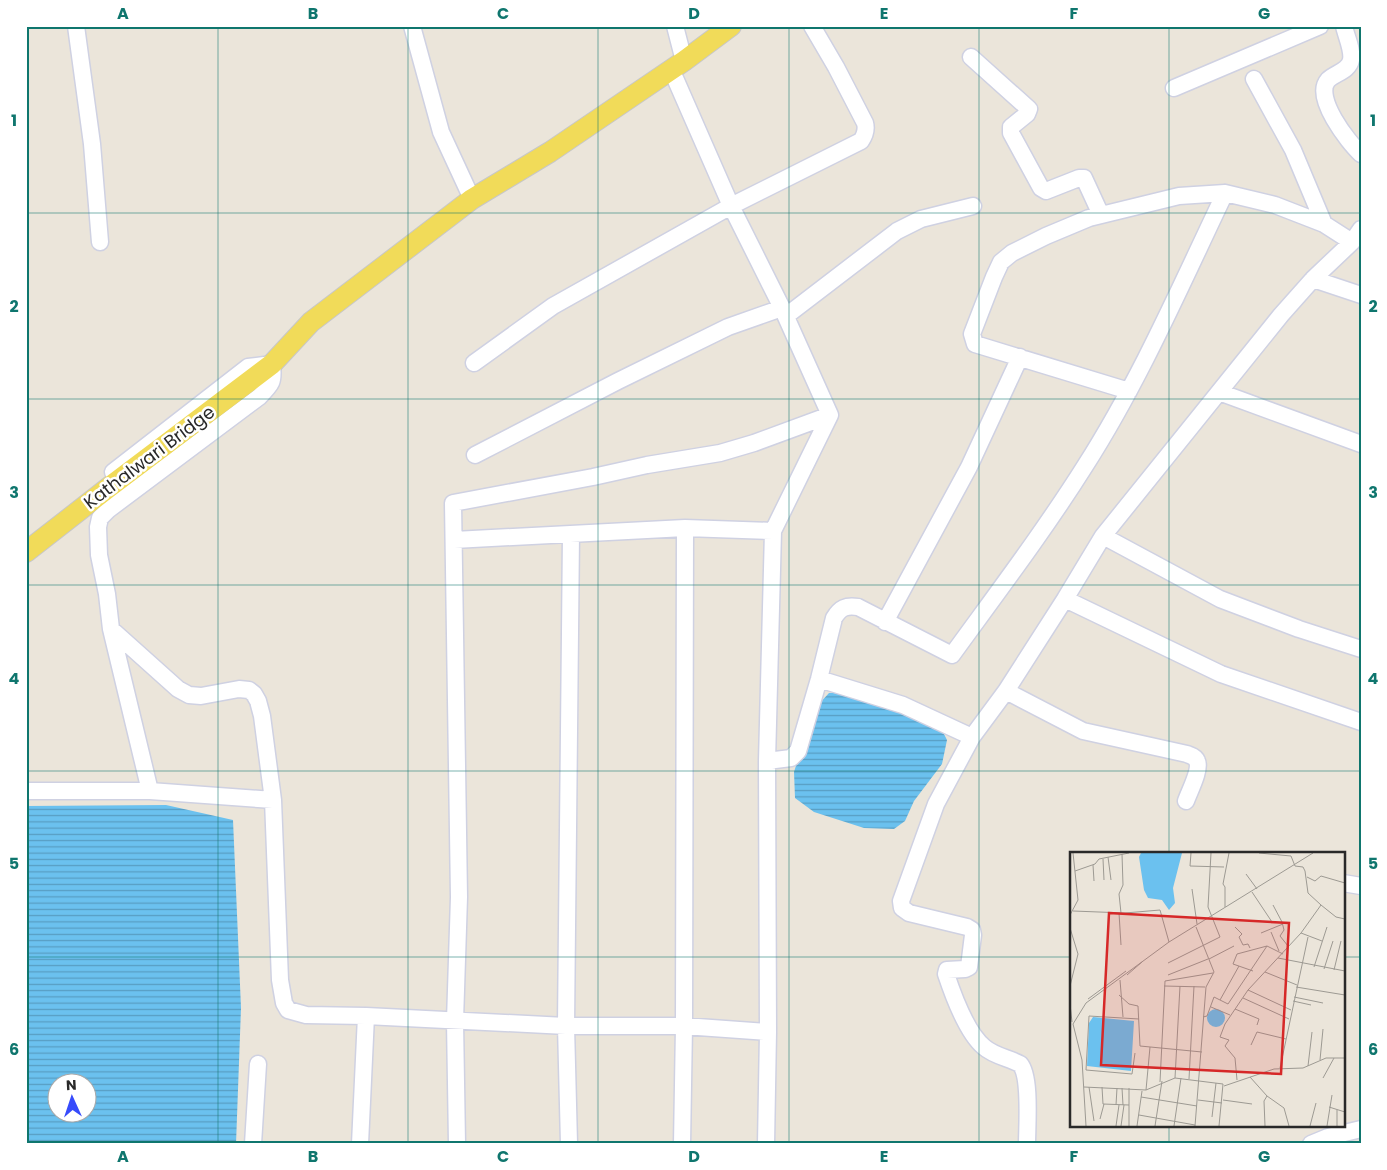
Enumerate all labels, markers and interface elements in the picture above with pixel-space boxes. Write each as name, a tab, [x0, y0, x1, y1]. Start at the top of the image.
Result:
text: A	[117, 2, 129, 25]
text: B	[308, 2, 318, 25]
text: C	[497, 2, 509, 25]
text: D	[688, 2, 700, 25]
text: E	[880, 2, 888, 25]
text: F	[1070, 2, 1079, 25]
text: G	[1258, 2, 1270, 25]
text: 1	[11, 109, 17, 132]
text: 1	[1370, 109, 1376, 132]
text: 2	[9, 295, 19, 318]
text: 2	[1368, 295, 1378, 318]
street label: Kathalwari Bridge	[78, 399, 220, 515]
text: 3	[9, 481, 19, 504]
text: 3	[1368, 481, 1378, 504]
text: 4	[9, 667, 20, 690]
text: 4	[1368, 667, 1379, 690]
text: 5	[9, 852, 19, 875]
inset map	[1070, 852, 1344, 1128]
text: 5	[1368, 852, 1378, 875]
text: 6	[9, 1038, 19, 1061]
text: 6	[1368, 1038, 1378, 1061]
north arrow	[48, 1072, 98, 1122]
text: N	[66, 1075, 77, 1095]
text: A	[117, 1145, 129, 1168]
text: B	[308, 1145, 318, 1168]
text: C	[497, 1145, 509, 1168]
text: D	[688, 1145, 700, 1168]
text: E	[880, 1145, 888, 1168]
text: F	[1070, 1145, 1079, 1168]
text: G	[1258, 1145, 1270, 1168]

